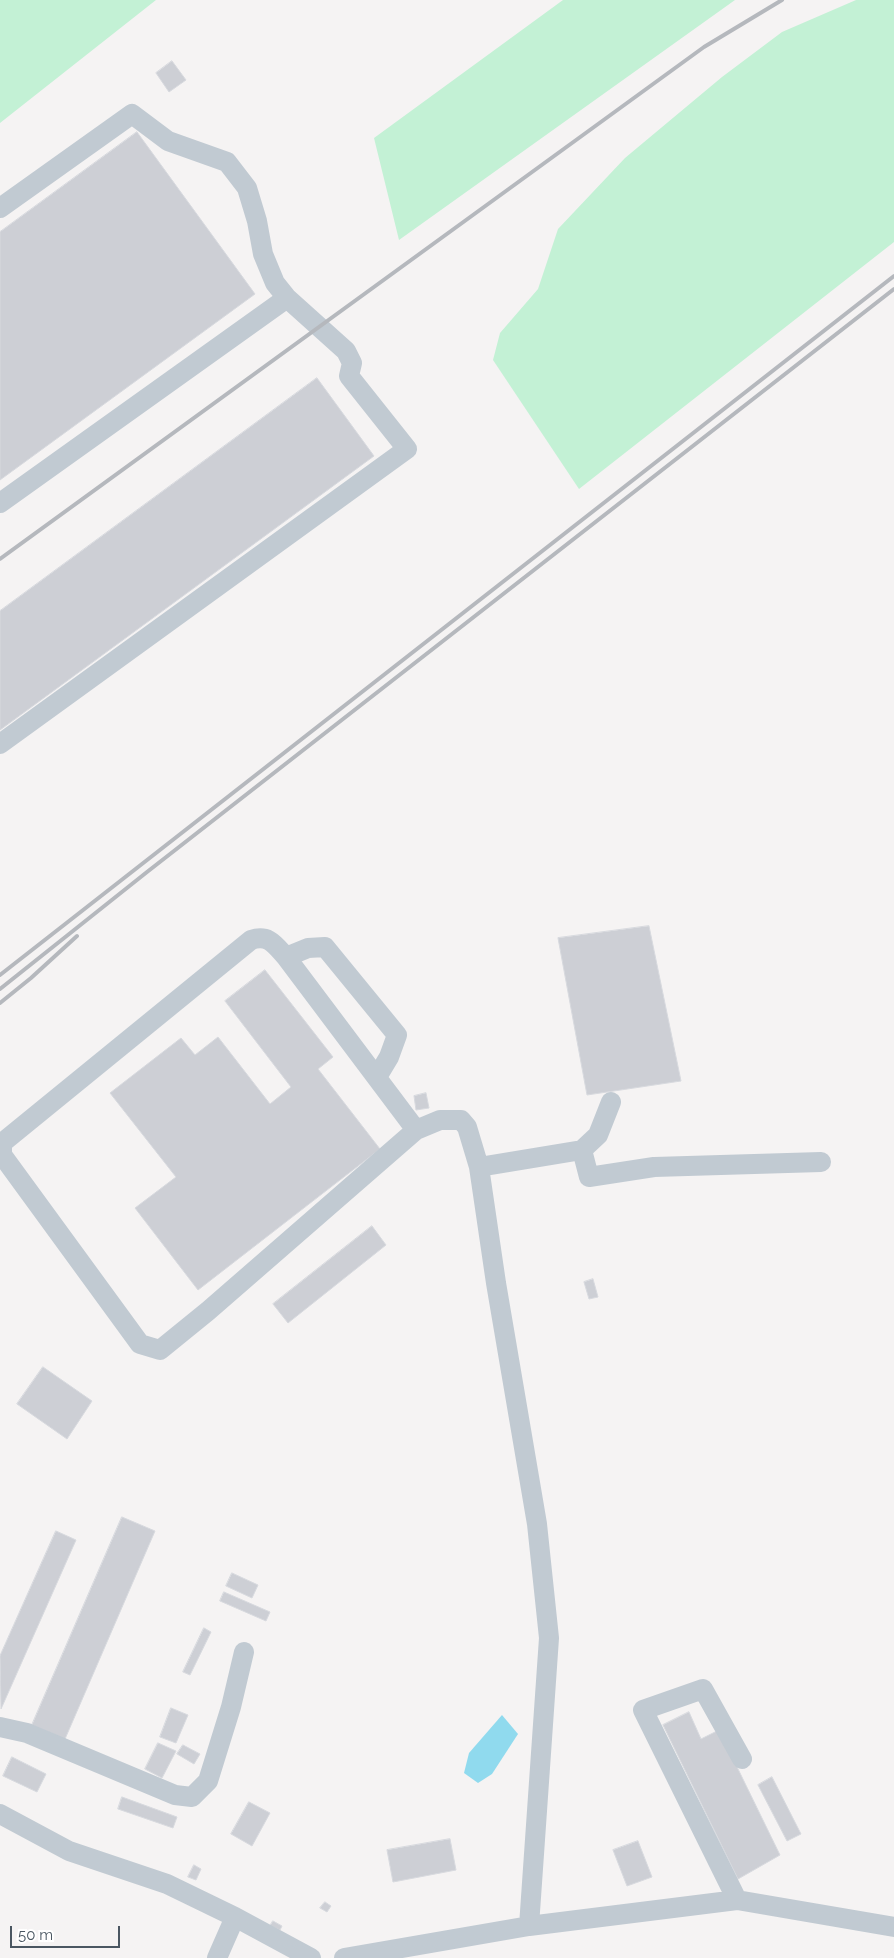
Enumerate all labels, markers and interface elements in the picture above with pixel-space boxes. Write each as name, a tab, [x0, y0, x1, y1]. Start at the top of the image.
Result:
scale bar	[12, 1916, 122, 1948]
text: 50 m	[18, 1926, 53, 1944]

